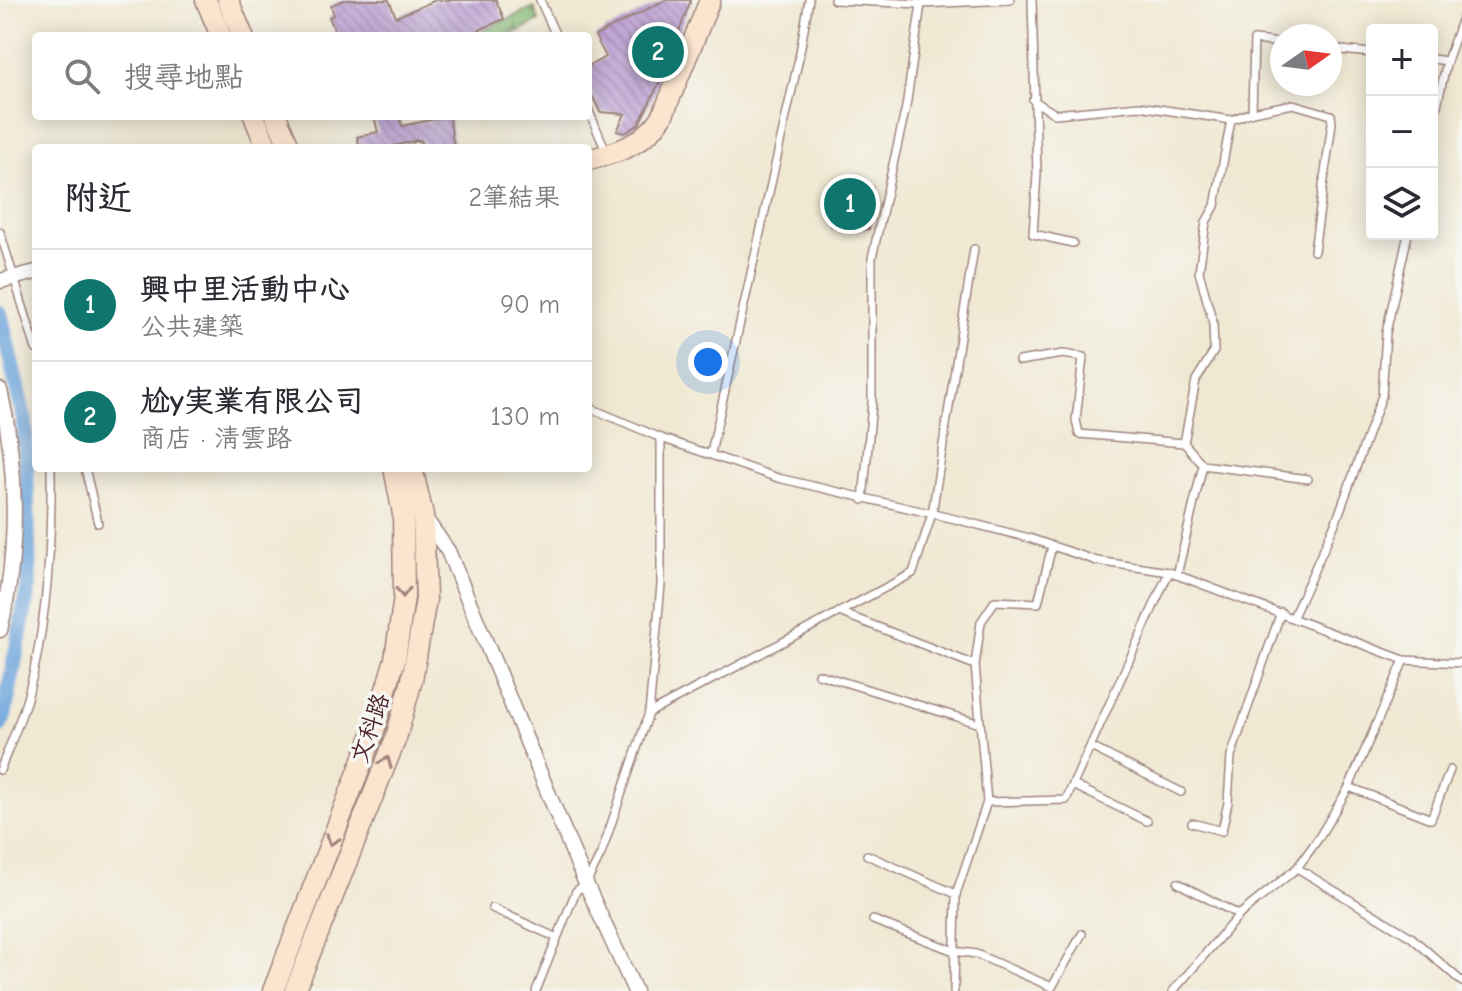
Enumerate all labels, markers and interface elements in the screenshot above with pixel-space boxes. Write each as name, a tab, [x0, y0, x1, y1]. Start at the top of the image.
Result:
pin: 2	[632, 22, 684, 82]
north arrow	[1270, 24, 1342, 96]
map controls	[1366, 24, 1438, 240]
button: +	[1366, 24, 1438, 96]
search box	[32, 32, 592, 120]
icon: search	[60, 54, 104, 98]
text: 搜尋地點	[124, 60, 244, 95]
button: −	[1366, 96, 1438, 168]
button: layers	[1366, 168, 1438, 240]
pin: 1	[824, 174, 876, 234]
text: 附近	[64, 178, 132, 218]
text: 2筆結果	[468, 183, 560, 213]
text: 興中里活動中心	[140, 272, 350, 307]
text: 1	[85, 290, 95, 320]
text: 90 m	[500, 290, 560, 320]
text: 公共建築	[140, 312, 244, 342]
your location	[688, 342, 728, 382]
text: 尬y実業有限公司	[140, 384, 364, 419]
text: 2	[84, 402, 96, 432]
text: 130 m	[491, 402, 560, 432]
text: 商店 · 清雲路	[140, 424, 292, 454]
one-way arrow	[394, 586, 412, 599]
street label: 文科路	[345, 689, 395, 767]
one-way arrow	[376, 756, 393, 770]
one-way arrow	[325, 832, 341, 846]

